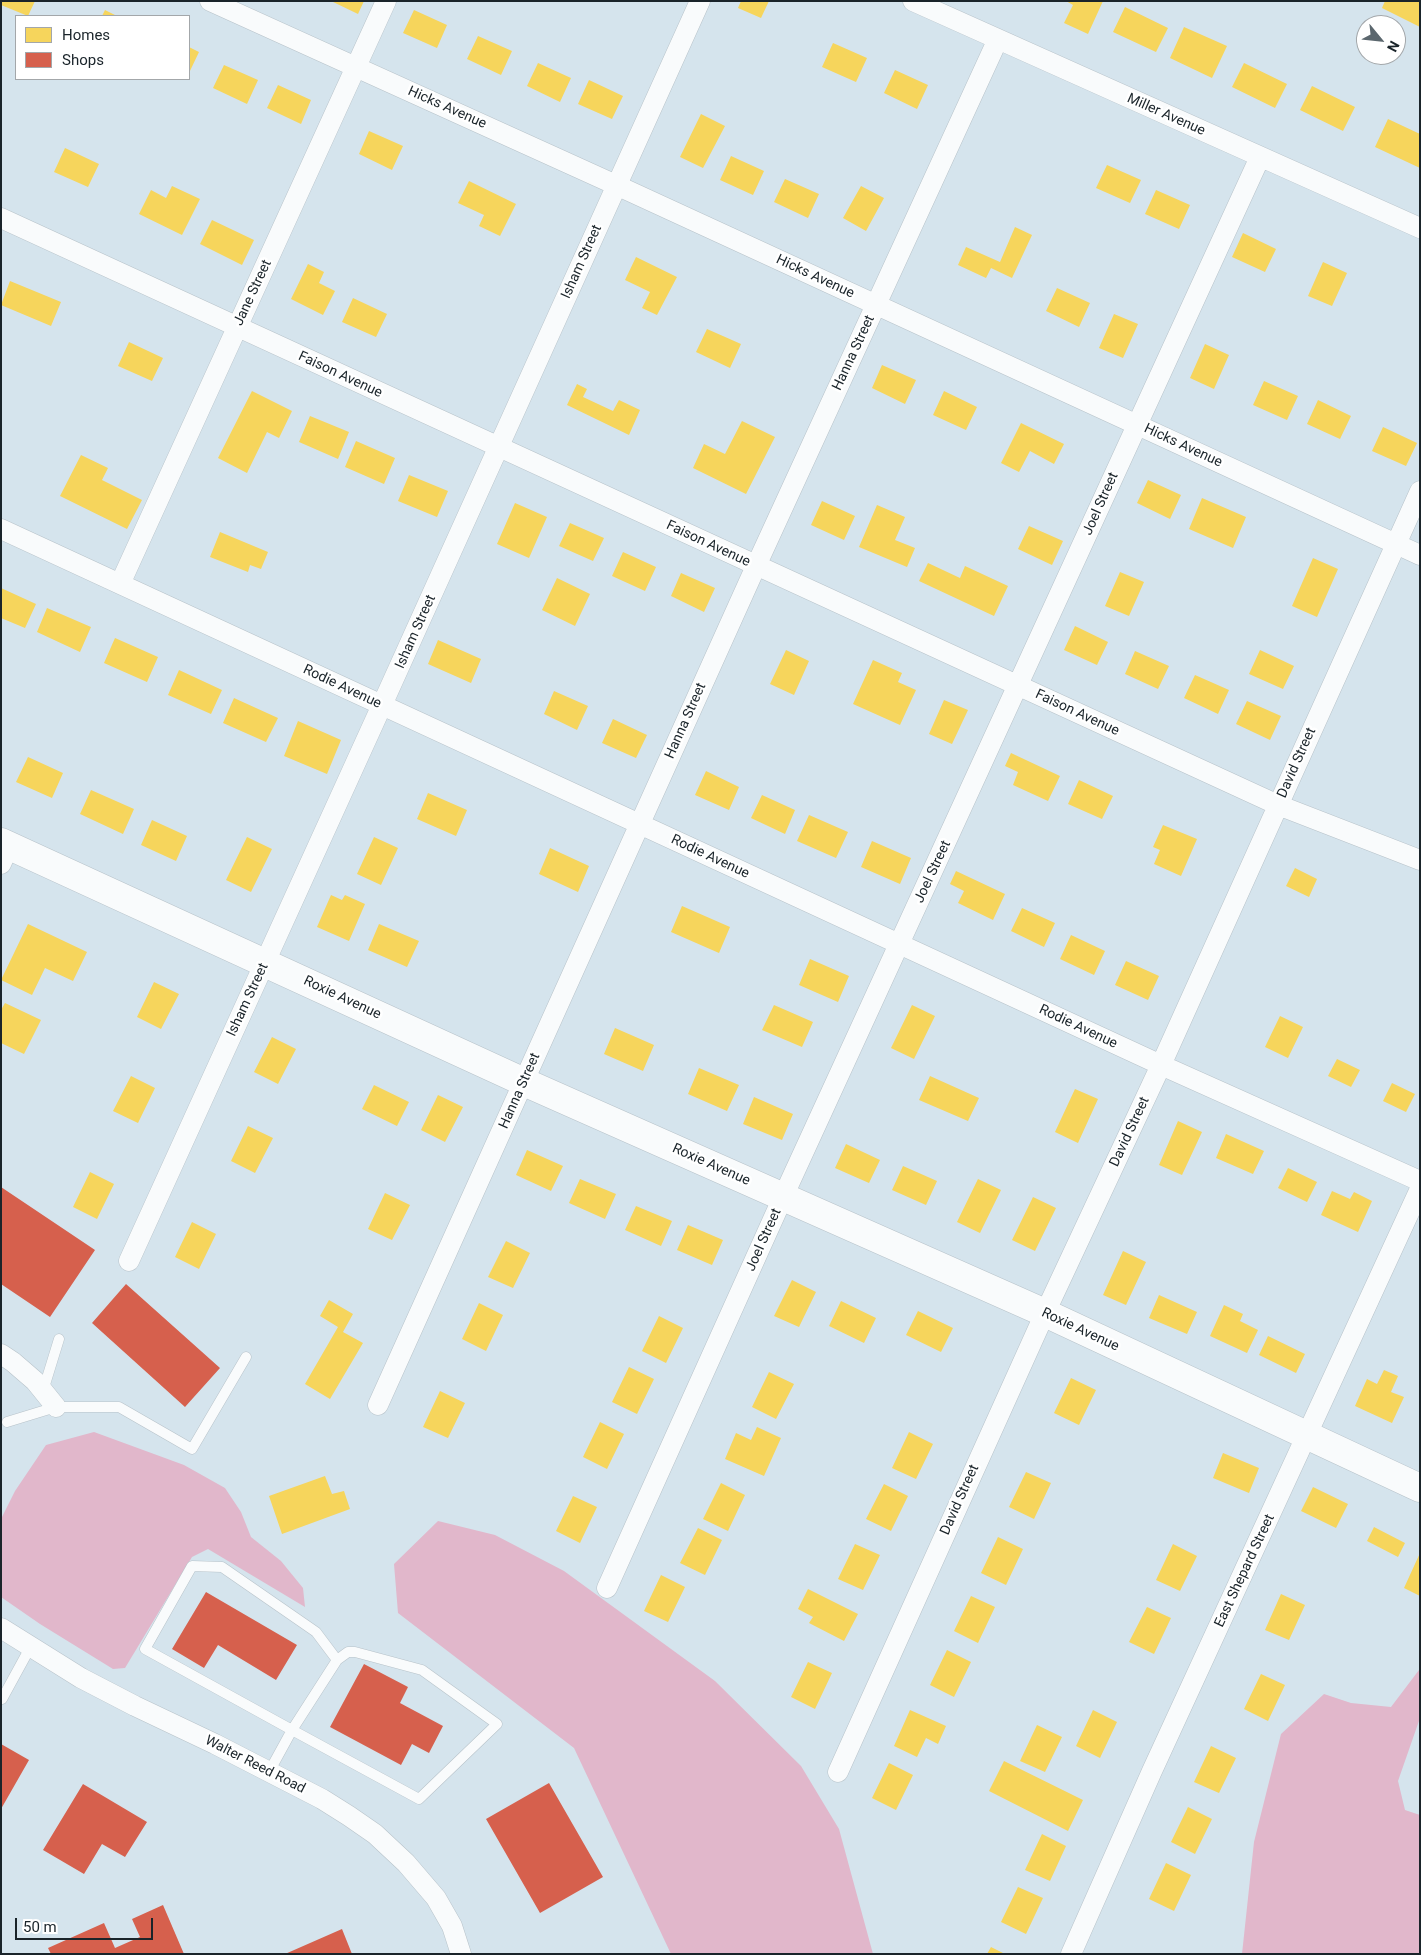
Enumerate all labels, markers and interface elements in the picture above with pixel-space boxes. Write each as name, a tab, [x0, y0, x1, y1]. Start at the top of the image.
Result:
legend	[15, 15, 190, 80]
north arrow	[1356, 15, 1406, 65]
text: Homes	[62, 26, 110, 44]
text: N	[1384, 38, 1403, 55]
text: Shops	[62, 51, 104, 69]
street label: Hicks Avenue	[405, 83, 489, 133]
street label: Miller Avenue	[1124, 90, 1208, 140]
street label: Isham Street	[558, 222, 606, 302]
street label: Hicks Avenue	[773, 252, 857, 302]
street label: Jane Street	[230, 257, 276, 329]
street label: Hanna Street	[829, 313, 879, 393]
street label: Faison Avenue	[295, 348, 385, 402]
street label: Hicks Avenue	[1141, 421, 1225, 471]
street label: Joel Street	[1080, 470, 1122, 538]
street label: Faison Avenue	[663, 517, 753, 571]
street label: Isham Street	[392, 592, 440, 672]
street label: Rodie Avenue	[300, 662, 384, 712]
street label: Hanna Street	[662, 681, 710, 761]
street label: Faison Avenue	[1032, 686, 1122, 740]
street label: David Street	[1274, 725, 1320, 801]
street label: Rodie Avenue	[668, 832, 752, 882]
street label: Joel Street	[911, 838, 955, 906]
street label: Isham Street	[224, 961, 272, 1039]
street label: Roxie Avenue	[301, 973, 383, 1023]
street label: Rodie Avenue	[1036, 1002, 1120, 1052]
street label: Hanna Street	[496, 1051, 544, 1131]
street label: David Street	[1106, 1094, 1154, 1170]
street label: Roxie Avenue	[669, 1140, 753, 1190]
street label: Joel Street	[743, 1206, 785, 1274]
street label: Roxie Avenue	[1039, 1305, 1121, 1355]
street label: David Street	[937, 1462, 983, 1538]
street label: East Shepard Street	[1211, 1512, 1279, 1630]
street label: Walter Reed Road	[202, 1732, 308, 1798]
scale bar	[18, 1908, 155, 1940]
text: 50 m	[23, 1918, 57, 1936]

